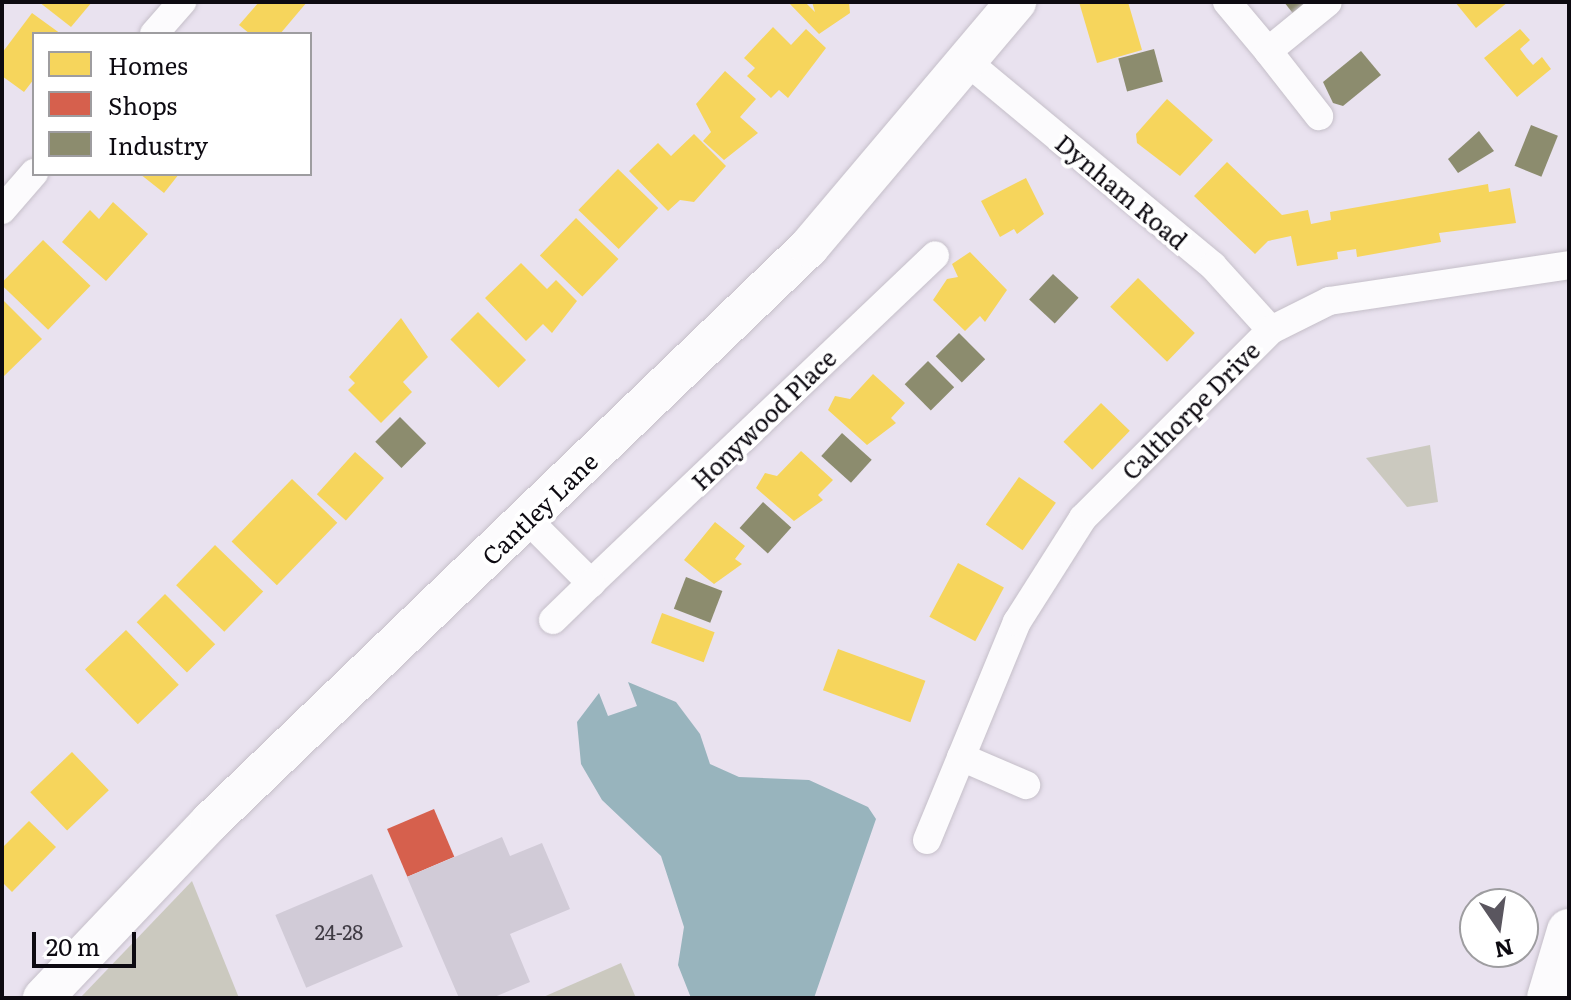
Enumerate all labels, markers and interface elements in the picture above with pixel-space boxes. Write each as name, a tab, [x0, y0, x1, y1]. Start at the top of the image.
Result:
legend	[32, 32, 312, 176]
text: Homes	[108, 47, 188, 82]
text: Shops	[108, 87, 177, 122]
text: Industry	[108, 127, 208, 162]
street label: Dynham Road	[1050, 128, 1194, 254]
street label: Calthorpe Drive	[1115, 335, 1265, 485]
street label: Honywood Place	[685, 343, 841, 495]
street label: Cantley Lane	[475, 446, 603, 570]
north arrow	[1459, 888, 1539, 968]
scale bar	[36, 916, 140, 966]
house number: 24-28	[315, 919, 363, 943]
text: 20 m	[46, 928, 100, 963]
text: N	[1491, 932, 1517, 968]

